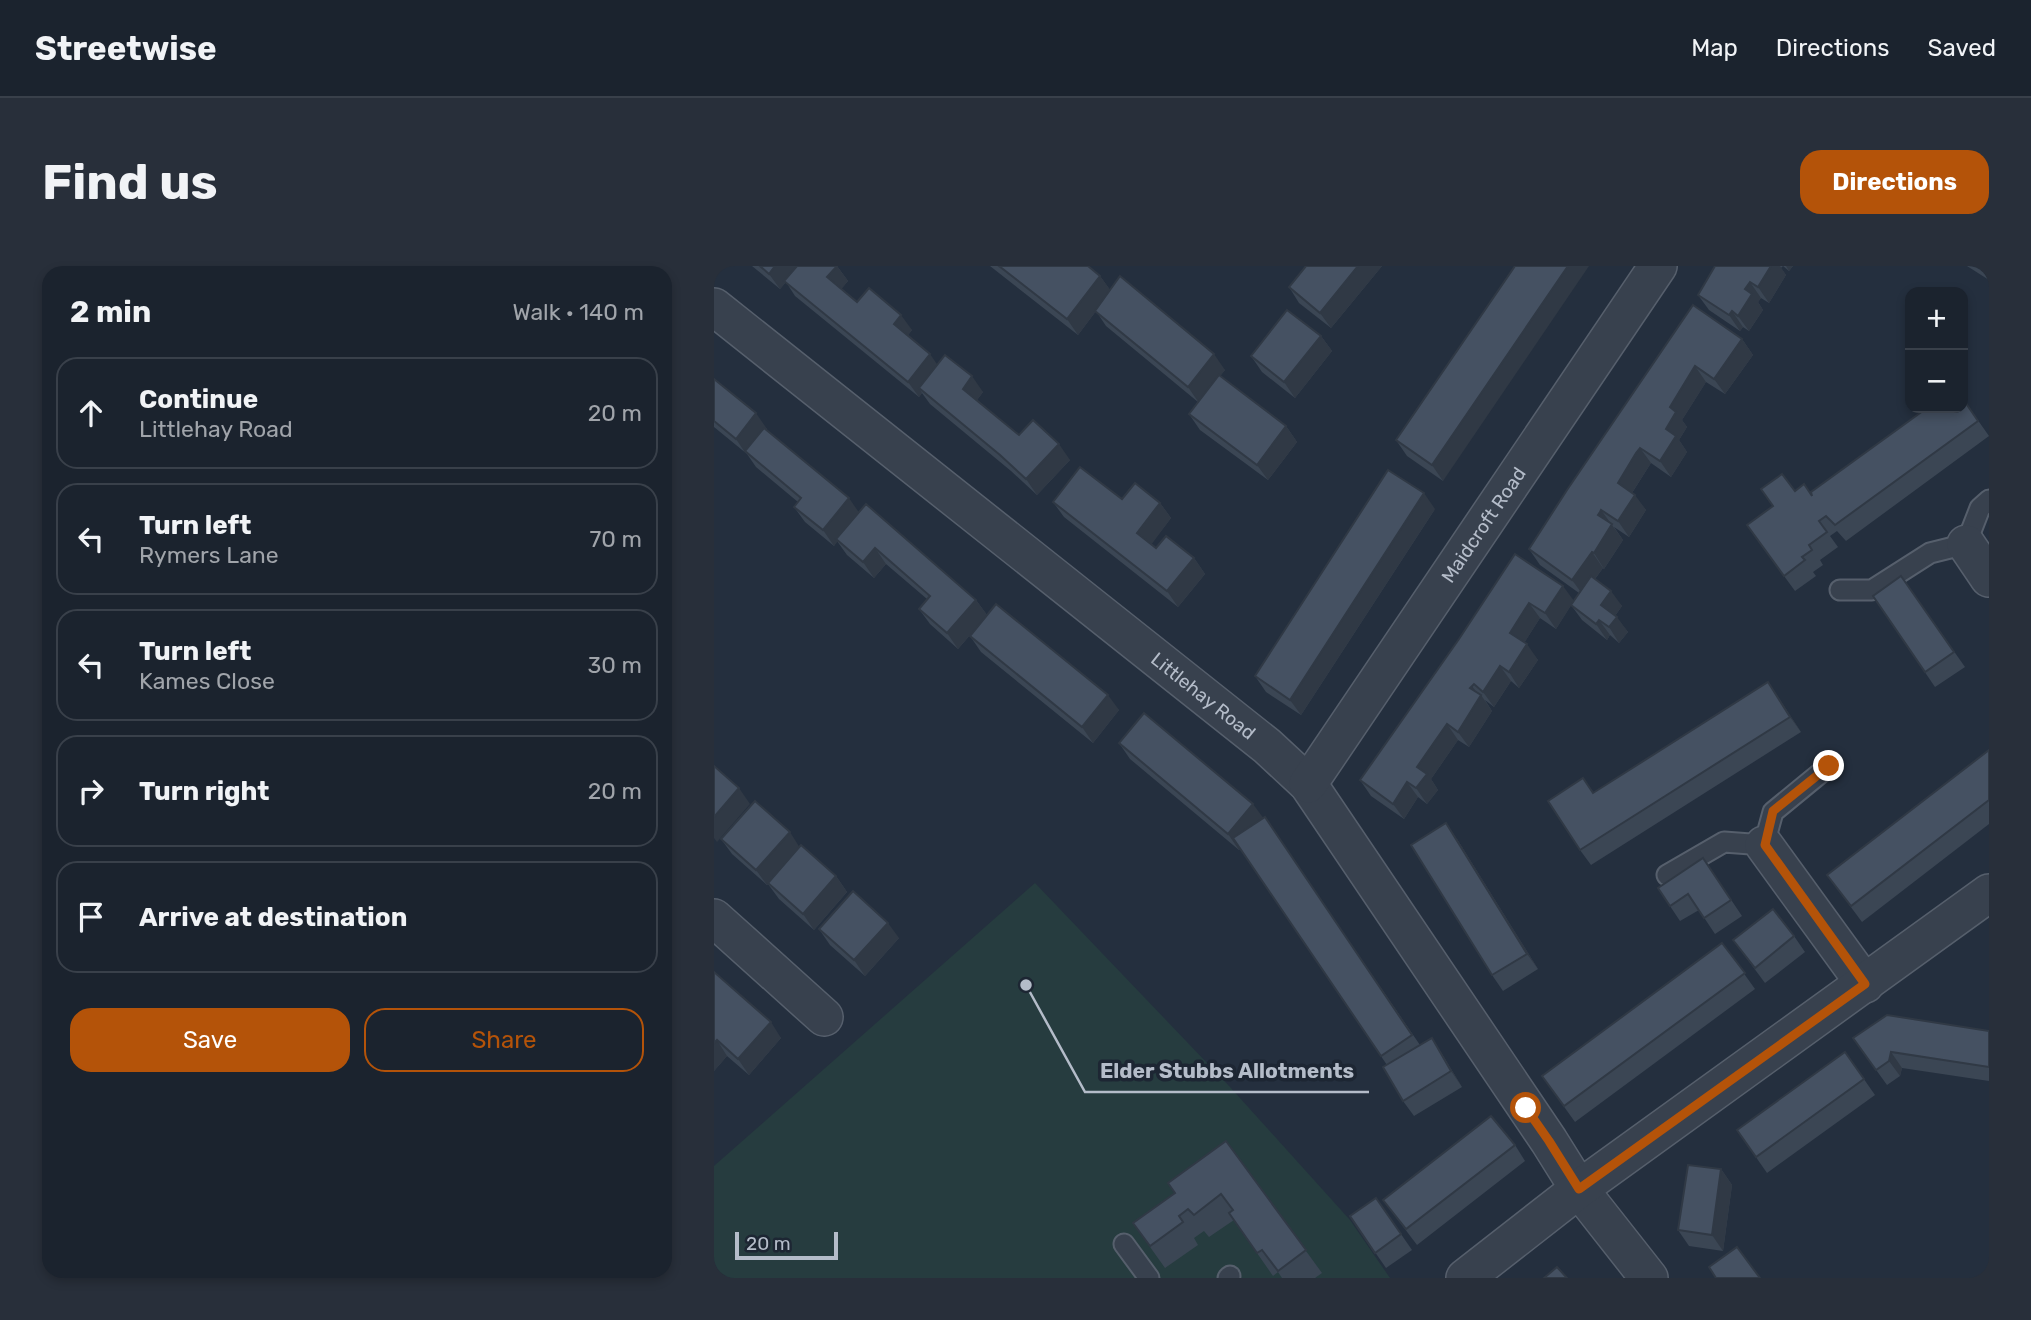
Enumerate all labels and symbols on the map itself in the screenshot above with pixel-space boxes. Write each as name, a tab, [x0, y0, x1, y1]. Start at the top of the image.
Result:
street label: Maidcroft Road	[1437, 463, 1531, 587]
street label: Littlehay Road	[1146, 647, 1260, 744]
route end	[1813, 750, 1844, 781]
callout: Elder Stubbs Allotments	[1085, 1050, 1369, 1092]
text: Elder Stubbs Allotments	[1100, 1058, 1354, 1083]
route start	[1510, 1092, 1541, 1123]
scale bar	[735, 1229, 838, 1261]

